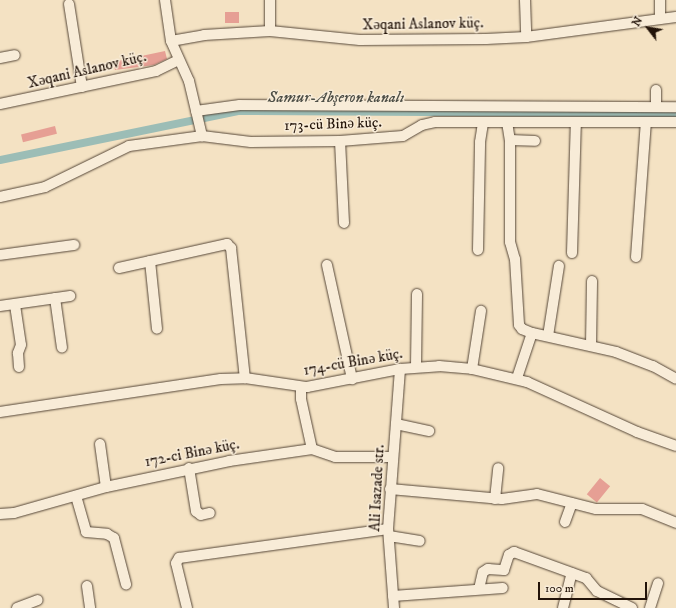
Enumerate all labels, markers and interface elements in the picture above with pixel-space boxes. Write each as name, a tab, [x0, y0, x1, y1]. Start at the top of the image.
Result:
north arrow	[628, 8, 668, 48]
street label: Xəqani Aslanov küç.	[362, 14, 484, 34]
text: N	[629, 14, 646, 29]
street label: Xəqani Aslanov küç.	[26, 48, 148, 92]
water label: Samur-Abşeron kanalı	[268, 87, 404, 107]
street label: 173-cü Binə küç.	[284, 113, 382, 135]
street label: 174-cü Binə küç.	[302, 344, 404, 380]
street label: 172-ci Binə küç.	[143, 435, 241, 471]
street label: Ali Isazade str.	[366, 444, 388, 532]
scale bar	[540, 574, 649, 600]
text: 100 m	[545, 581, 574, 596]

